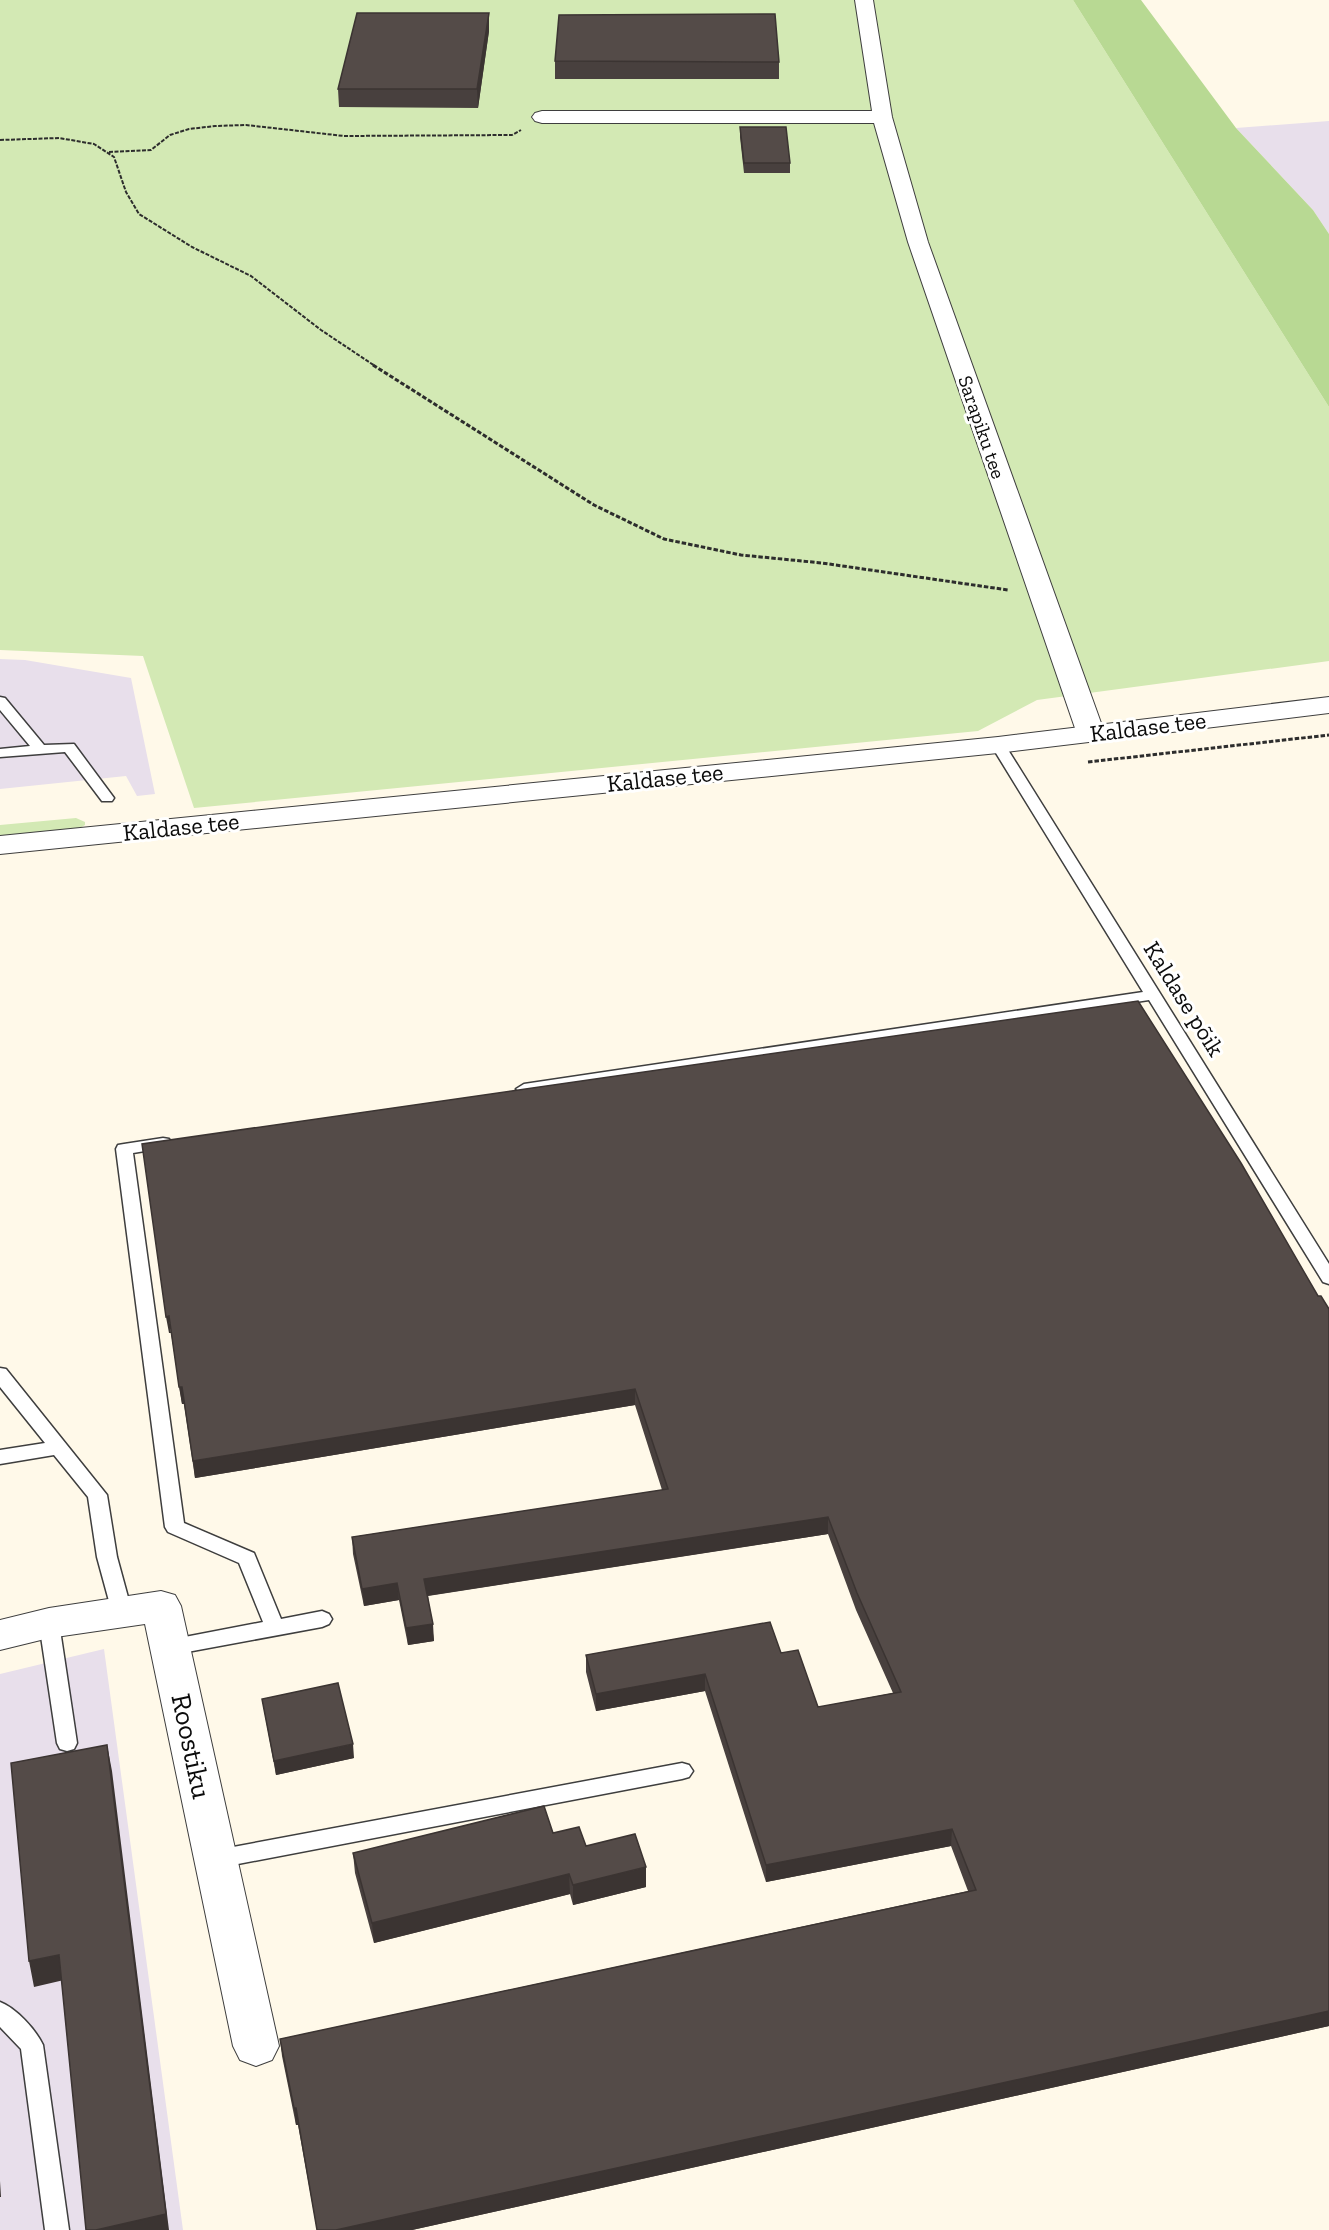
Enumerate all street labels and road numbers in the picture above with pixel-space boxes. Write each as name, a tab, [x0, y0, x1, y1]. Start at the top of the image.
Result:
street label: Sarapiku tee	[953, 372, 1011, 482]
street label: Kaldase tee	[1088, 705, 1208, 748]
street label: Kaldase tee	[605, 757, 725, 798]
street label: Kaldase tee	[121, 806, 241, 847]
street label: Kaldase põik	[1138, 936, 1231, 1062]
street label: Roostiku	[164, 1691, 219, 1802]

